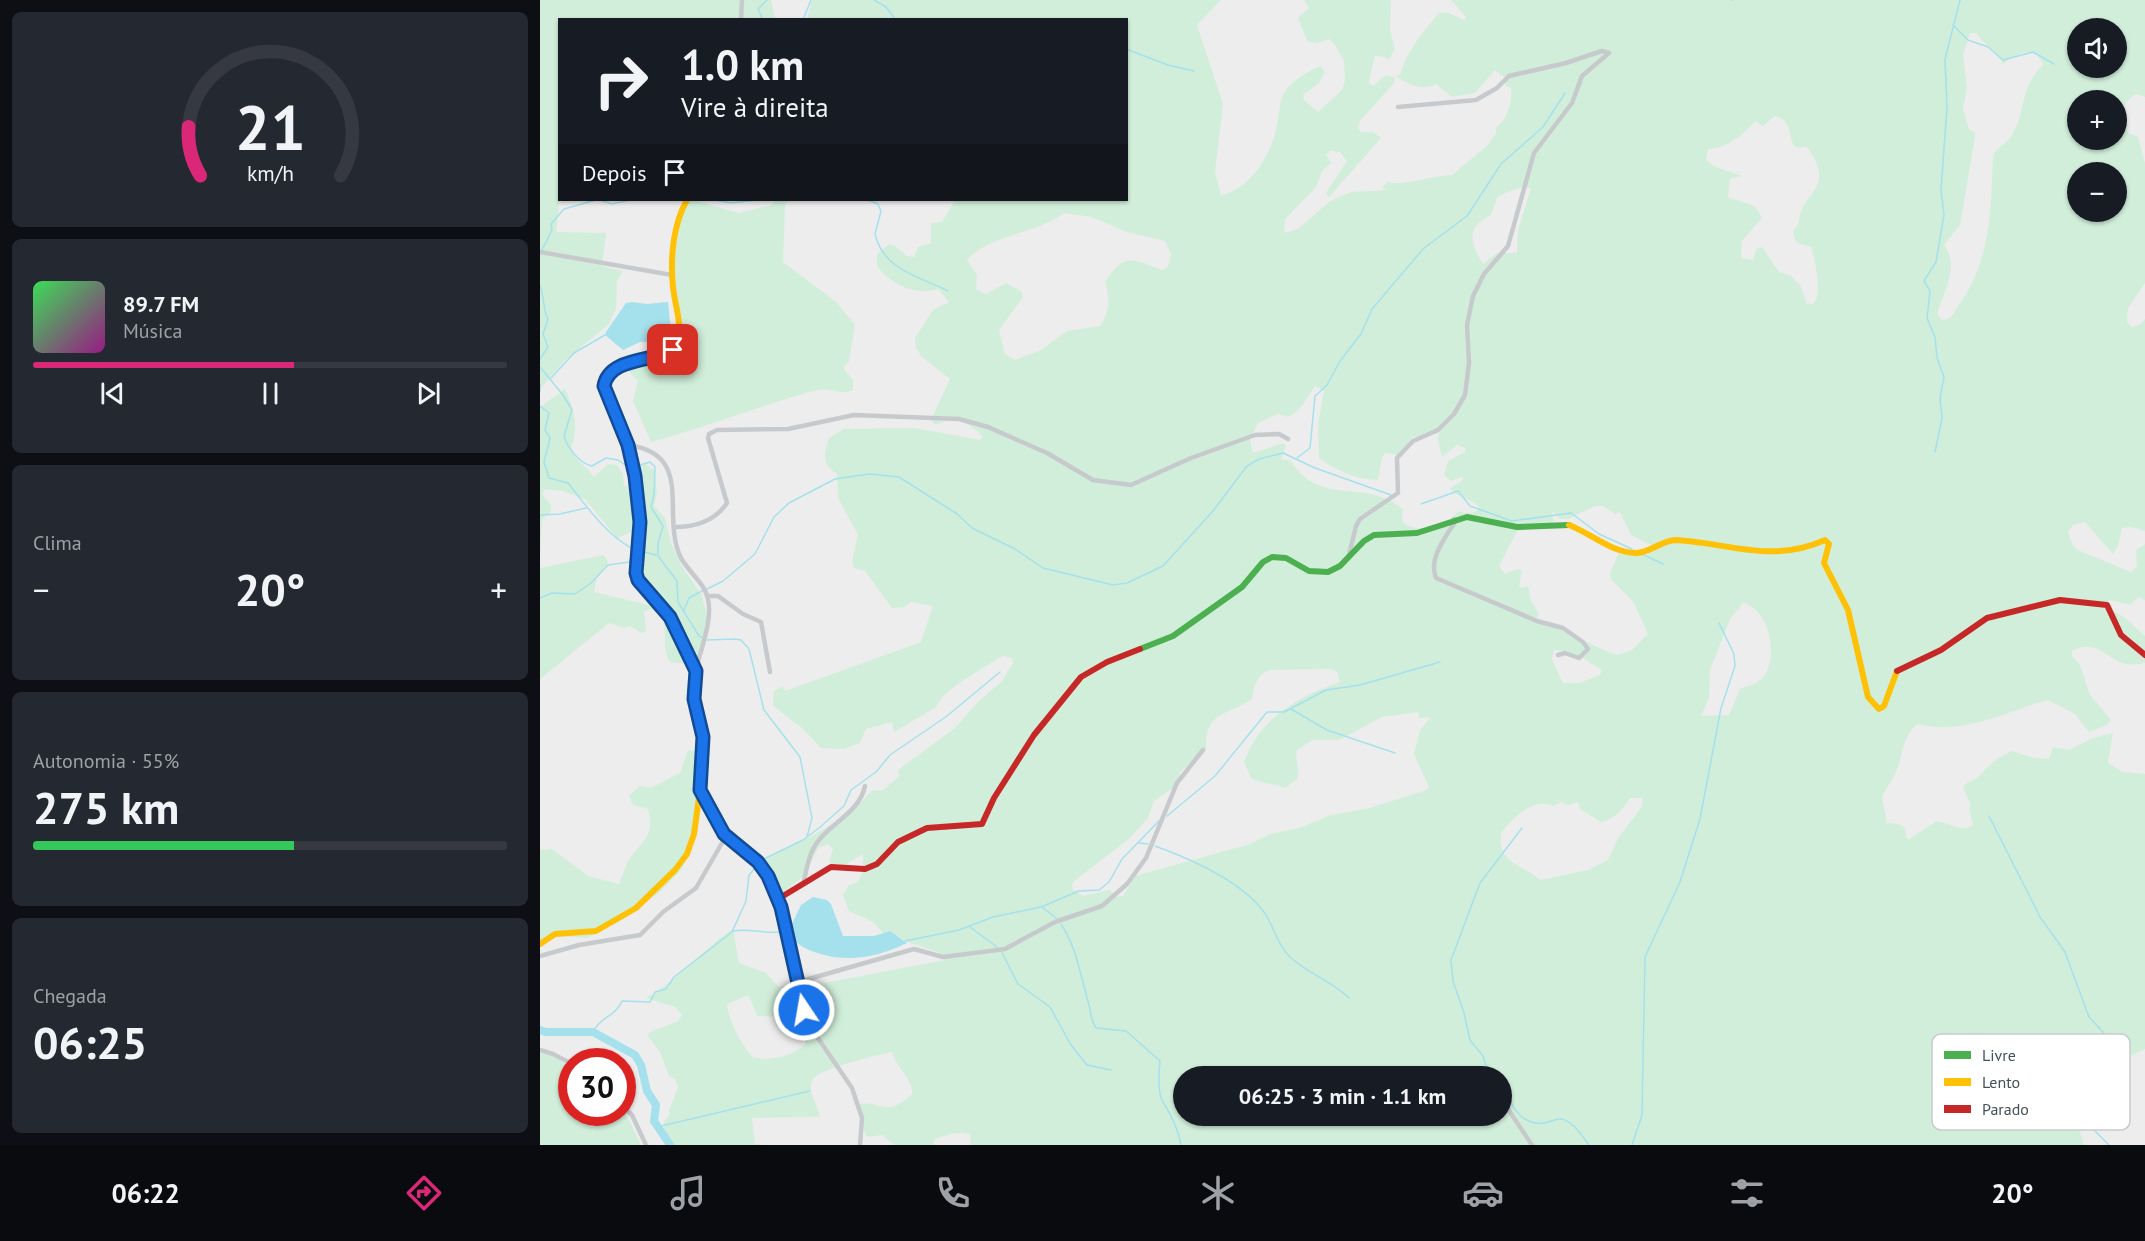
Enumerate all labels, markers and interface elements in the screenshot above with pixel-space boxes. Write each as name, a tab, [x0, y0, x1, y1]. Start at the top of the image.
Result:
map controls	[2067, 18, 2127, 222]
button: sound	[2067, 18, 2127, 78]
text: 1.0 km	[681, 37, 804, 92]
icon: right	[582, 42, 660, 120]
text: 21	[235, 86, 305, 167]
text: Vire à direita	[681, 90, 829, 124]
button: +	[2067, 90, 2127, 150]
icon: arrive	[658, 156, 691, 189]
text: Depois	[582, 159, 646, 187]
text: km/h	[246, 160, 293, 188]
button: −	[2067, 162, 2127, 222]
text: 89.7 FM	[123, 290, 199, 318]
text: Música	[123, 318, 182, 344]
pin	[647, 324, 698, 375]
icon: arrive	[656, 333, 689, 366]
icon: previous	[96, 377, 129, 410]
icon: pause	[254, 377, 287, 410]
icon: next	[412, 377, 445, 410]
text: Clima	[33, 530, 82, 556]
text: 20°	[235, 560, 305, 618]
text: −	[33, 568, 50, 611]
text: +	[490, 568, 507, 611]
text: Autonomia · 55%	[33, 748, 179, 774]
text: 275 km	[33, 778, 179, 836]
position arrow	[772, 978, 836, 1042]
text: Chegada	[33, 983, 107, 1009]
text: 06:25	[33, 1013, 147, 1071]
legend	[1932, 1034, 2130, 1130]
text: Livre	[1982, 1045, 2016, 1065]
speed limit sign: 30	[558, 1048, 636, 1126]
text: Lento	[1982, 1072, 2020, 1092]
text: 06:25 · 3 min · 1.1 km	[1239, 1082, 1446, 1110]
text: Parado	[1982, 1099, 2029, 1119]
icon: directions	[403, 1172, 445, 1214]
icon: music	[667, 1172, 709, 1214]
icon: phone	[932, 1172, 974, 1214]
icon: climate	[1197, 1172, 1239, 1214]
icon: car	[1462, 1172, 1504, 1214]
icon: filters	[1726, 1172, 1768, 1214]
text: 06:22	[111, 1176, 180, 1210]
text: 20°	[1991, 1176, 2034, 1210]

